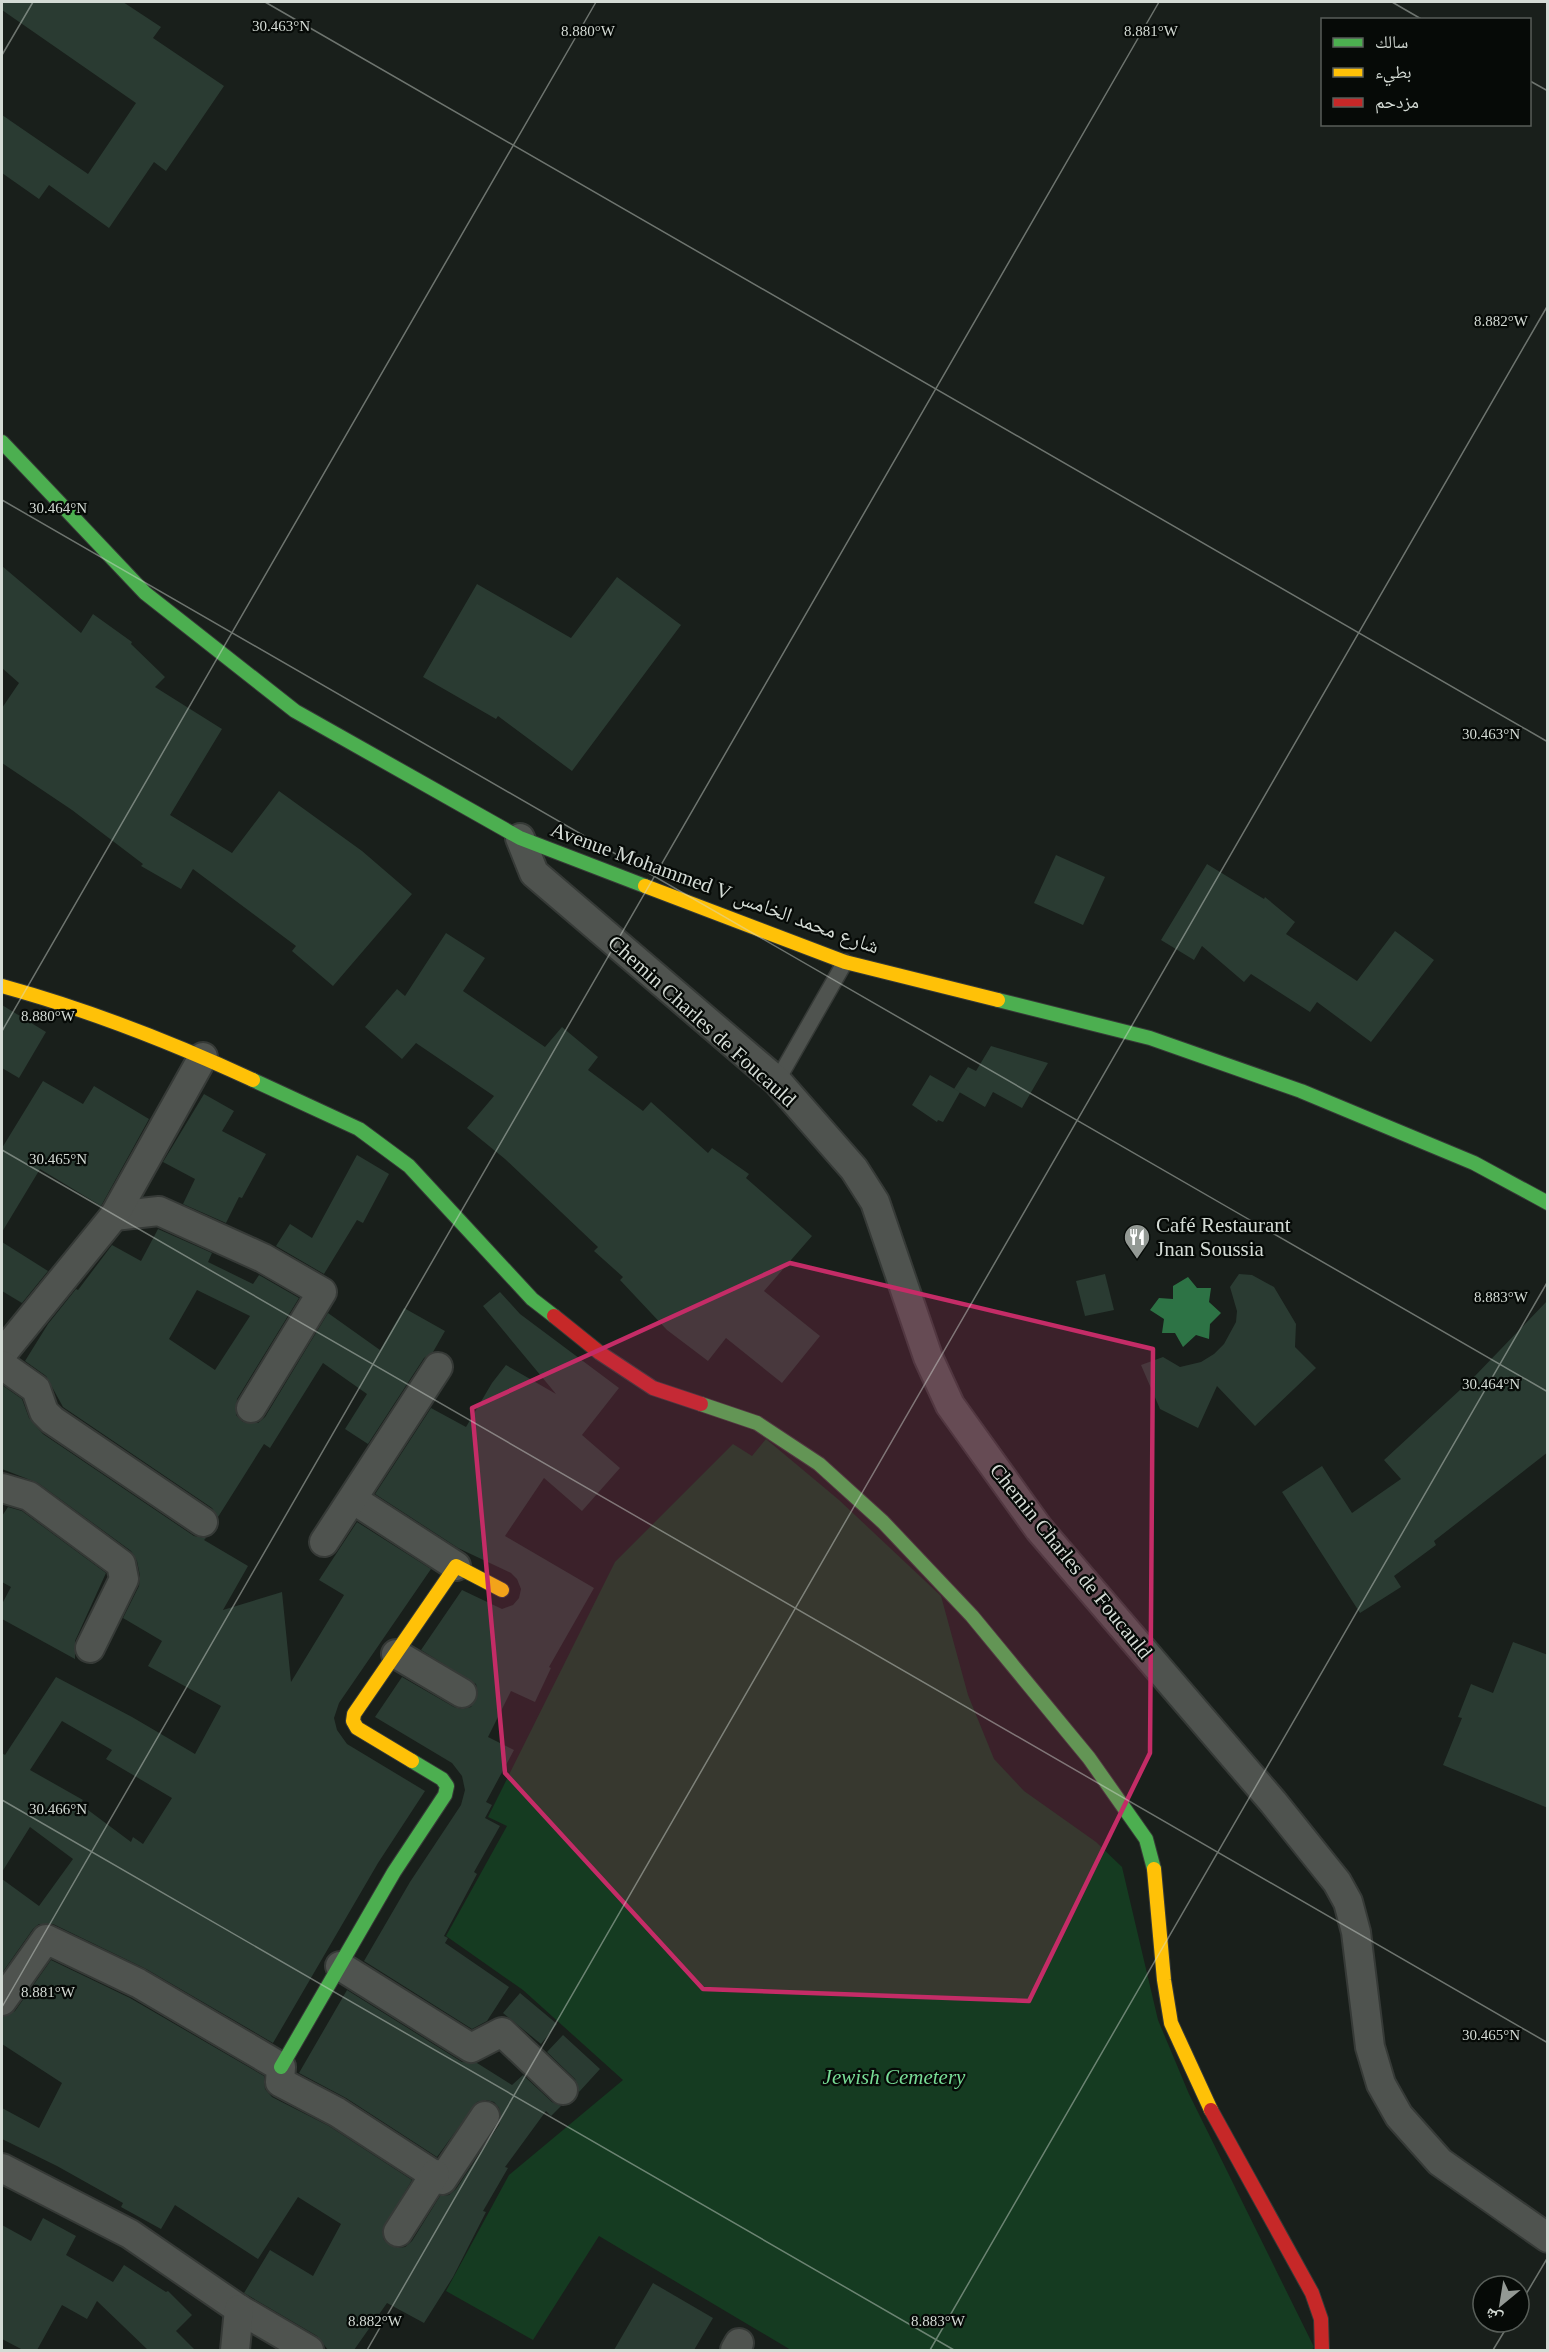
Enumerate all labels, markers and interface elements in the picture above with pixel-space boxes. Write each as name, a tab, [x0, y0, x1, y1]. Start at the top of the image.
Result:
text: 30.463°N	[252, 18, 310, 34]
legend	[1321, 18, 1531, 126]
text: 8.880°W	[561, 23, 616, 39]
text: 8.881°W	[1124, 23, 1179, 39]
text: سالك	[1375, 32, 1408, 52]
text: بطيء	[1375, 62, 1412, 87]
text: مزدحم	[1375, 92, 1419, 114]
text: 8.882°W	[1474, 313, 1529, 329]
text: 30.464°N	[29, 500, 87, 516]
text: 30.463°N	[1462, 726, 1520, 742]
street label: Avenue Mohammed V شارع محمد الخامس	[547, 817, 882, 960]
street label: Chemin Charles de Foucauld	[603, 930, 801, 1112]
text: 8.880°W	[21, 1008, 76, 1024]
text: 30.465°N	[29, 1151, 87, 1167]
place label: Café Restaurant Jnan Soussia	[1156, 1213, 1291, 1261]
restaurant icon: Café Restaurant Jnan Soussia	[1122, 1222, 1152, 1260]
text: 8.883°W	[1474, 1289, 1529, 1305]
text: 30.464°N	[1462, 1376, 1520, 1392]
street label: Chemin Charles de Foucauld	[985, 1458, 1158, 1664]
text: 30.466°N	[29, 1801, 87, 1817]
text: 8.881°W	[21, 1984, 76, 2000]
text: 30.465°N	[1462, 2027, 1520, 2043]
park label: Jewish Cemetery	[823, 2065, 966, 2089]
north arrow	[1471, 2274, 1531, 2334]
text: ش	[1482, 2304, 1506, 2328]
text: 8.882°W	[348, 2313, 403, 2329]
text: 8.883°W	[911, 2313, 966, 2329]

